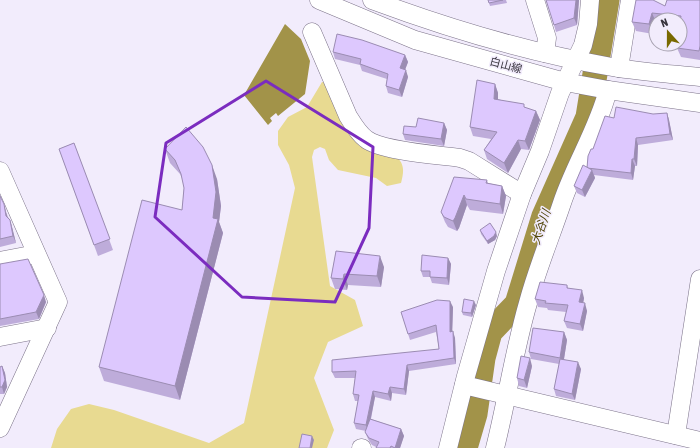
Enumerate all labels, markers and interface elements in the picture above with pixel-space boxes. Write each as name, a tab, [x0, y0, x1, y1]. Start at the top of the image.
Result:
north arrow	[648, 12, 688, 52]
text: N	[659, 16, 670, 29]
street label: 白山線	[489, 55, 523, 75]
water label: 大谷川	[529, 206, 554, 246]

